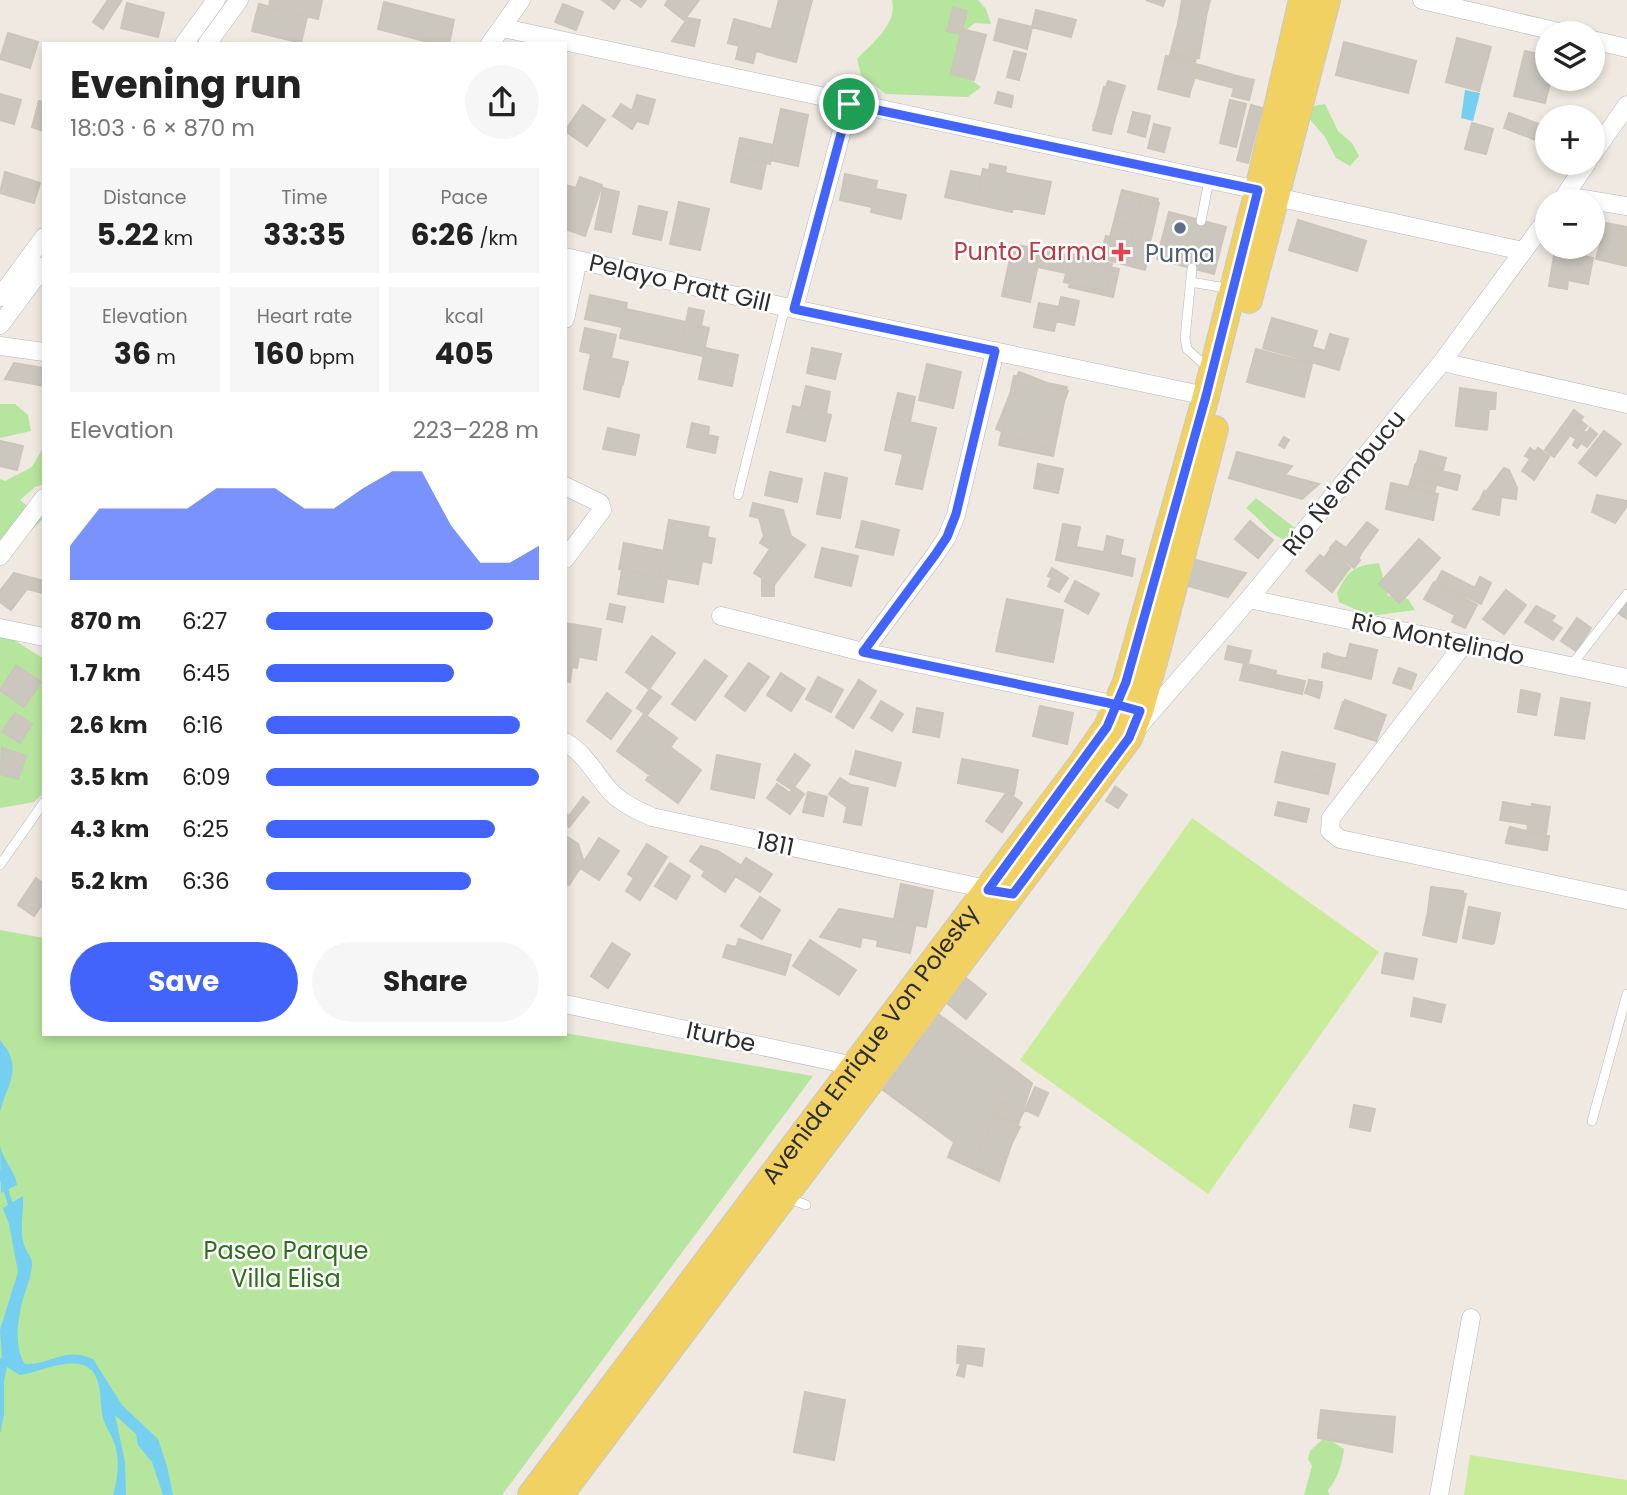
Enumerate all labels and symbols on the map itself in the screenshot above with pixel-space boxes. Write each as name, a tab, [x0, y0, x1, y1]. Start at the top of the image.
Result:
pin	[819, 74, 879, 134]
marker: Puma	[1172, 220, 1188, 236]
place label: Punto Farma	[954, 235, 1107, 268]
place label: Puma	[1145, 237, 1215, 270]
marker: Punto Farma	[1113, 244, 1129, 260]
street label: Pelayo Pratt Gill	[586, 246, 774, 319]
street label: Río Ñe'embucu	[1274, 403, 1413, 563]
street label: Rio Montelindo	[1349, 604, 1528, 673]
street label: 1811	[753, 823, 797, 864]
street label: Avenida Enrique Von Polesky	[754, 897, 986, 1191]
street label: Iturbe	[683, 1013, 759, 1060]
park label: Paseo Parque Villa Elisa	[204, 1234, 368, 1295]

